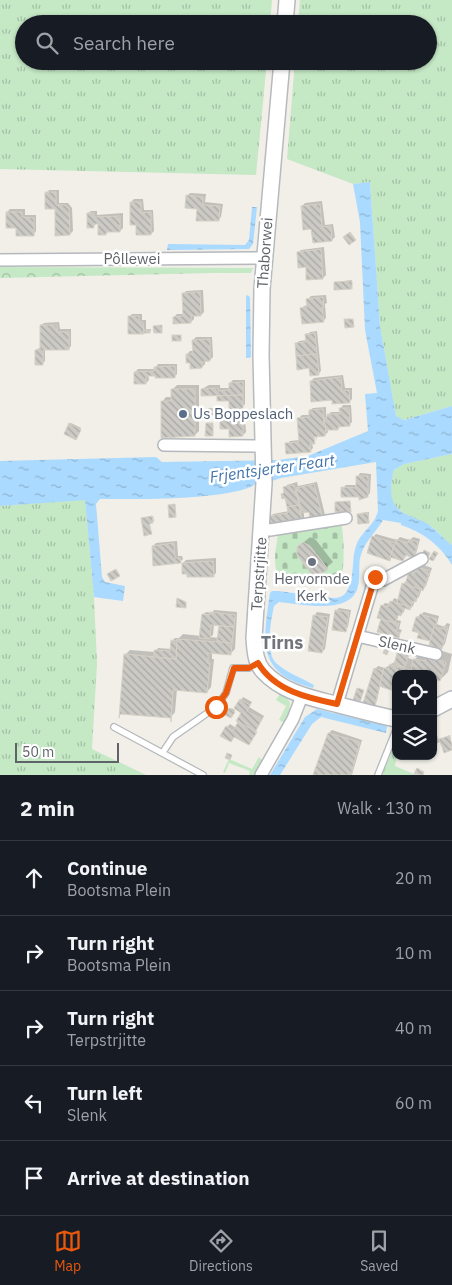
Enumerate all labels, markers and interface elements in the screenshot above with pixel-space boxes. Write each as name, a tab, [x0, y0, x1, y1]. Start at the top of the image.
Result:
search box	[15, 15, 437, 70]
icon: search	[33, 29, 61, 57]
text: Search here	[73, 31, 175, 55]
street label: Thaborwei	[253, 217, 276, 289]
street label: Pôllewei	[104, 249, 160, 268]
place label: Us Boppeslach	[193, 404, 293, 423]
marker: Us Boppeslach	[177, 408, 189, 420]
water label: Frjentsjerter Feart	[208, 449, 337, 487]
street label: Terpstrjitte	[246, 536, 271, 612]
marker: Hervormde Kerk	[306, 556, 318, 568]
route end	[364, 566, 387, 589]
place label: Hervormde Kerk	[274, 569, 350, 605]
district label: Tirns	[261, 631, 303, 654]
street label: Slenk	[377, 631, 418, 658]
map controls	[392, 670, 437, 760]
button: locate	[392, 670, 437, 715]
route start	[205, 696, 228, 719]
button: layers	[392, 715, 437, 760]
scale bar	[15, 740, 119, 763]
text: 50 m	[22, 743, 54, 761]
text: 2 min	[20, 794, 75, 822]
text: Walk · 130 m	[337, 798, 432, 818]
text: Continue	[67, 856, 147, 880]
icon: ahead	[20, 864, 48, 892]
text: 20 m	[395, 868, 432, 888]
text: Bootsma Plein	[67, 880, 171, 900]
text: Turn right	[67, 931, 154, 955]
icon: right	[20, 939, 48, 967]
text: 10 m	[395, 943, 432, 963]
text: Bootsma Plein	[67, 955, 171, 975]
text: Turn right	[67, 1006, 154, 1030]
icon: right	[20, 1014, 48, 1042]
text: 40 m	[395, 1018, 432, 1038]
text: Terpstrjitte	[67, 1030, 146, 1050]
text: Turn left	[67, 1081, 143, 1105]
icon: left	[20, 1089, 48, 1117]
text: 60 m	[395, 1093, 432, 1113]
text: Slenk	[67, 1105, 107, 1125]
icon: arrive	[20, 1164, 48, 1192]
text: Arrive at destination	[67, 1166, 250, 1190]
tab: Map	[54, 1227, 82, 1275]
tab: Directions	[189, 1227, 253, 1275]
tab: Saved	[360, 1227, 398, 1275]

